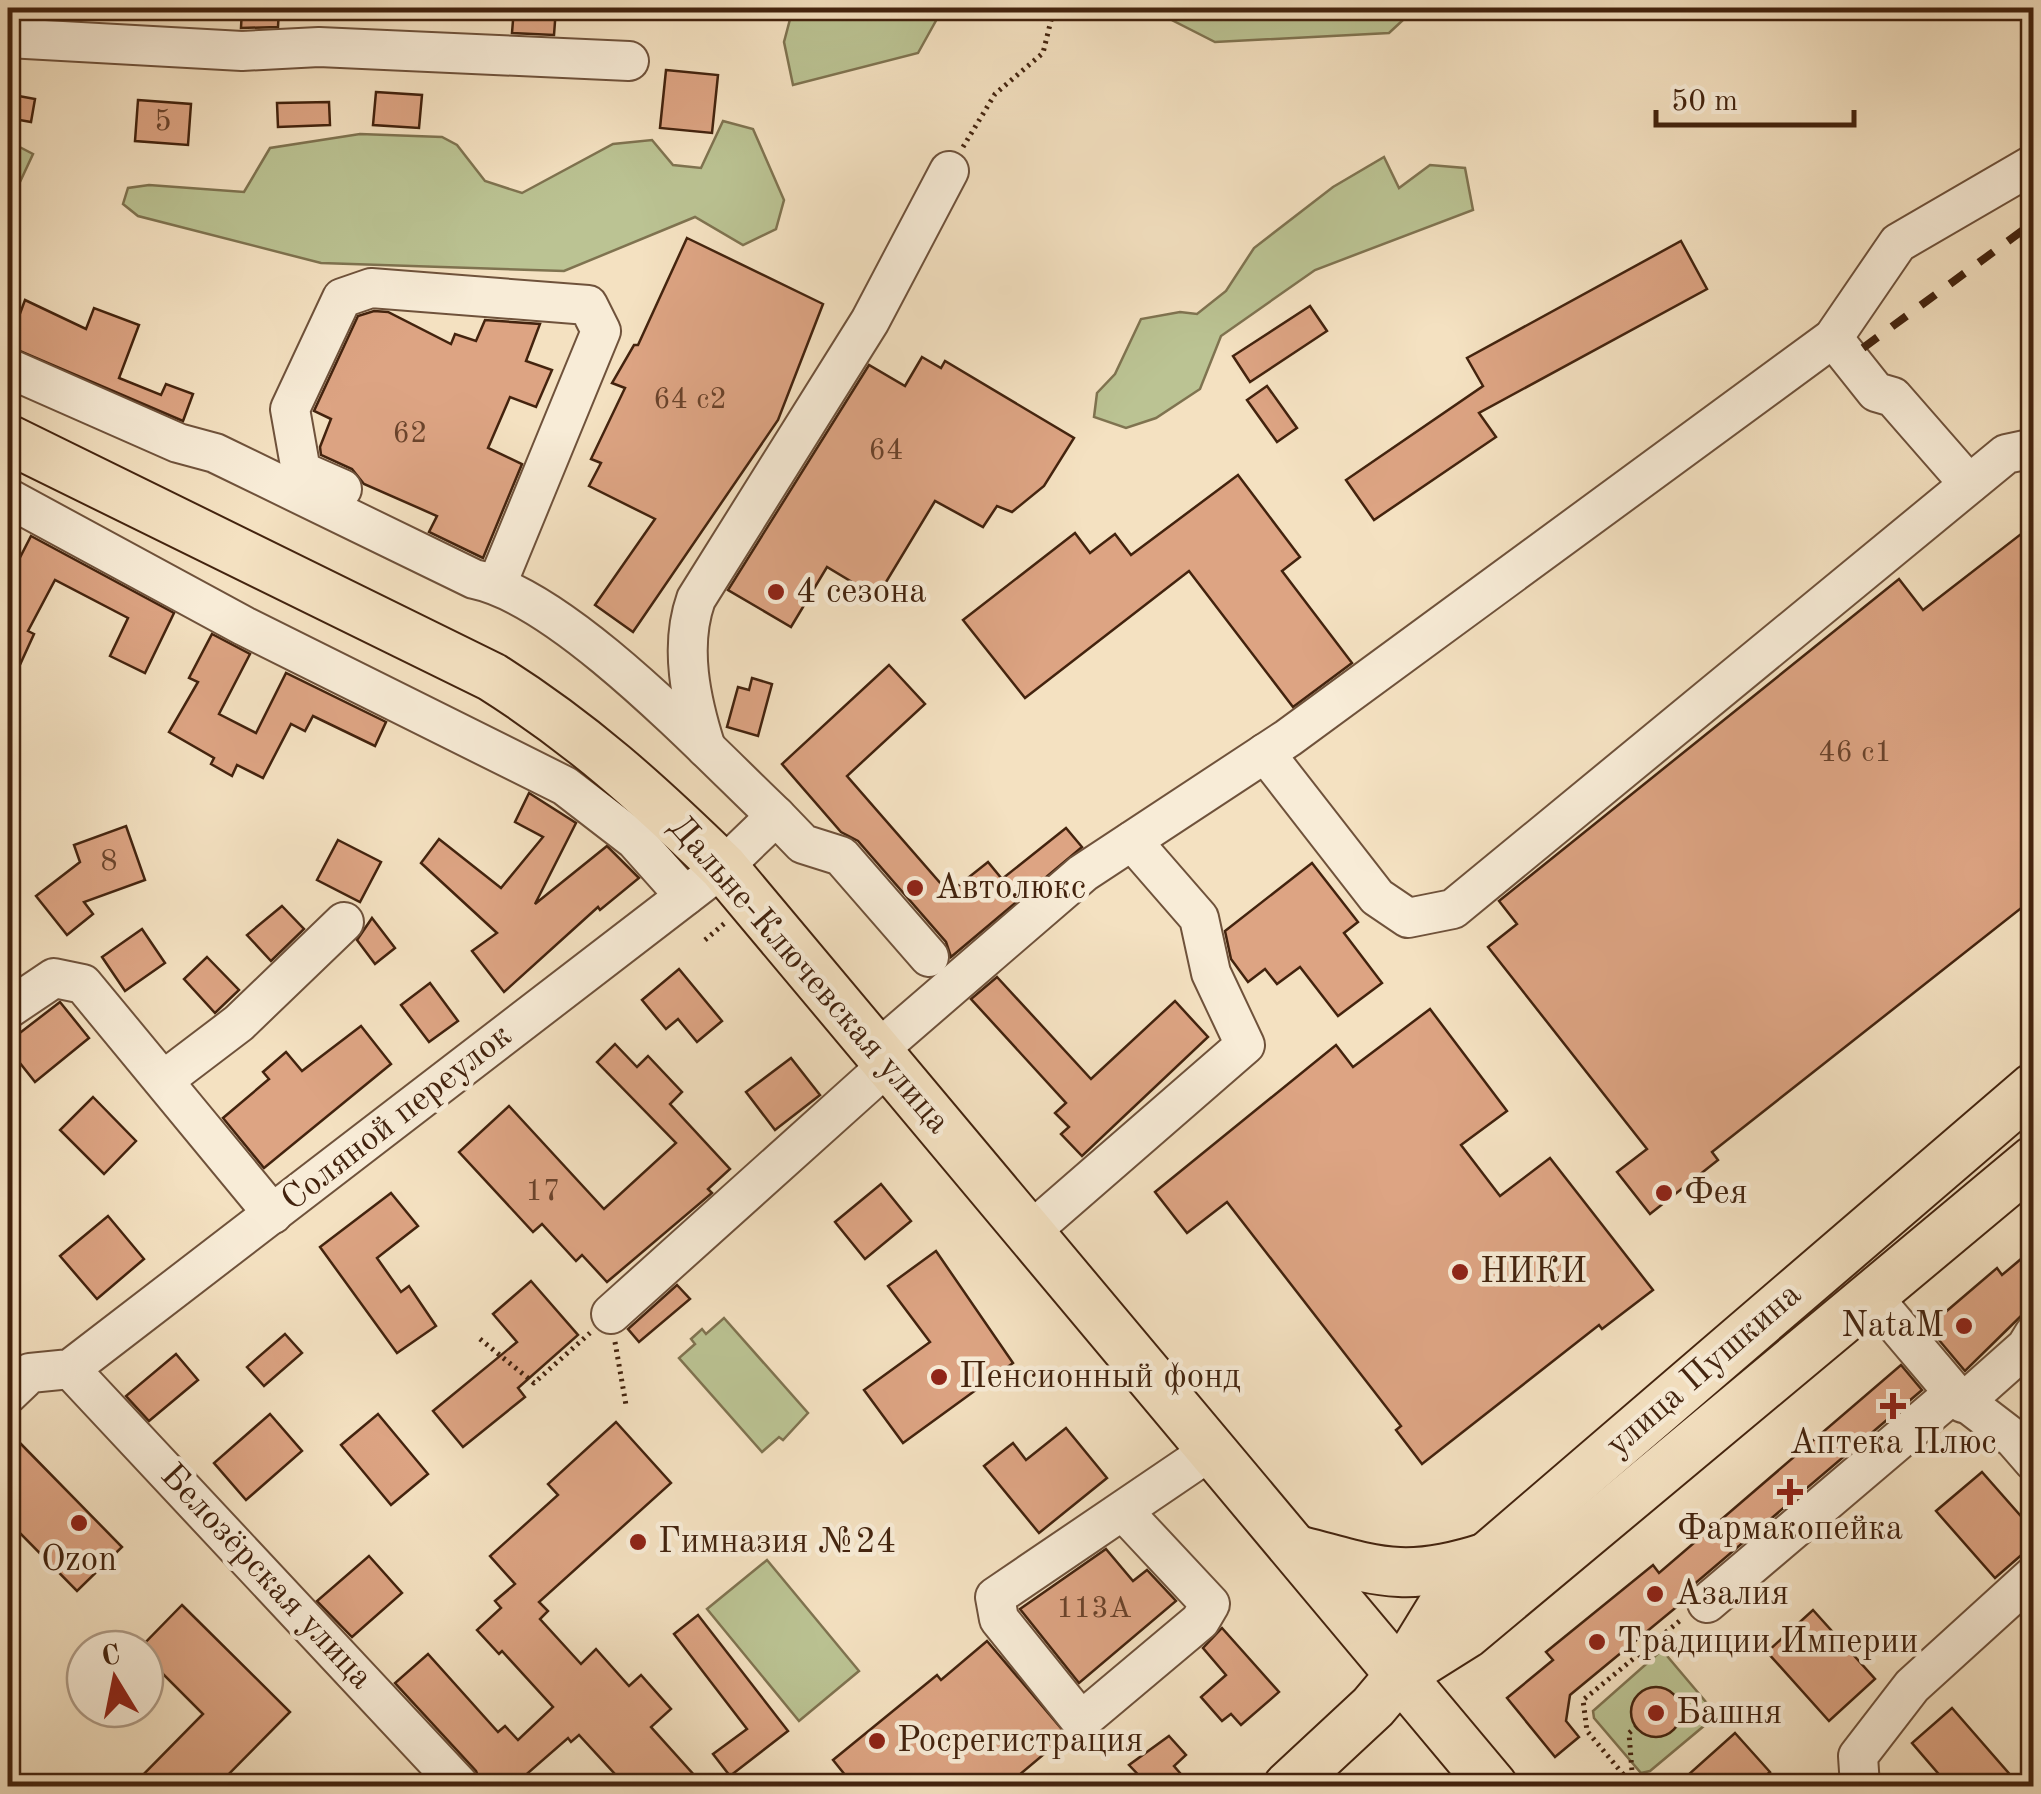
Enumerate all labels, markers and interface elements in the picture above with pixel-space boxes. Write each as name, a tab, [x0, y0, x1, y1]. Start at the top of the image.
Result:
scale bar	[1656, 65, 1854, 127]
text: 50 m	[1671, 87, 1738, 117]
house number: 5	[154, 107, 172, 137]
house number: 64 с2	[653, 385, 727, 415]
house number: 62	[393, 419, 427, 449]
house number: 64	[869, 436, 903, 466]
place label: 4 сезона	[796, 575, 926, 610]
marker: 4 сезона	[765, 581, 787, 603]
house number: 46 с1	[1818, 738, 1892, 768]
street label: Дальне-Ключевская улица	[662, 810, 956, 1140]
house number: 8	[100, 847, 118, 877]
place label: Автолюкс	[935, 871, 1086, 906]
marker: Автолюкс	[904, 877, 926, 899]
street label: Соляной переулок	[276, 1018, 518, 1218]
place label: Фея	[1684, 1176, 1748, 1211]
house number: 17	[526, 1177, 560, 1207]
marker: Фея	[1653, 1182, 1675, 1204]
place label: НИКИ	[1480, 1255, 1587, 1290]
marker: НИКИ	[1449, 1261, 1471, 1283]
street label: улица Пушкина	[1600, 1276, 1808, 1464]
place label: NataM	[1841, 1309, 1944, 1344]
marker: NataM	[1953, 1315, 1975, 1337]
place label: Пенсионный фонд	[959, 1360, 1240, 1396]
marker: Пенсионный фонд	[928, 1366, 950, 1388]
marker: Аптека Плюс	[1882, 1395, 1904, 1417]
place label: Аптека Плюс	[1790, 1426, 1996, 1461]
street label: Белозёрская улица	[153, 1458, 379, 1696]
marker: Фармакопейка	[1779, 1481, 1801, 1503]
marker: Ozon	[68, 1512, 90, 1534]
place label: Фармакопейка	[1677, 1512, 1903, 1547]
place label: Гимназия №24	[658, 1525, 896, 1560]
marker: Гимназия №24	[627, 1531, 649, 1553]
place label: Ozon	[41, 1543, 117, 1578]
place label: Азалия	[1675, 1577, 1789, 1612]
marker: Азалия	[1644, 1583, 1666, 1605]
house number: 113А	[1056, 1594, 1132, 1624]
place label: Традиции Империи	[1617, 1625, 1918, 1660]
north arrow	[65, 1629, 165, 1729]
marker: Традиции Империи	[1586, 1631, 1608, 1653]
text: С	[99, 1641, 123, 1673]
place label: Башня	[1676, 1696, 1782, 1731]
marker: Башня	[1645, 1702, 1667, 1724]
place label: Росрегистрация	[897, 1724, 1143, 1759]
marker: Росрегистрация	[866, 1730, 888, 1752]

